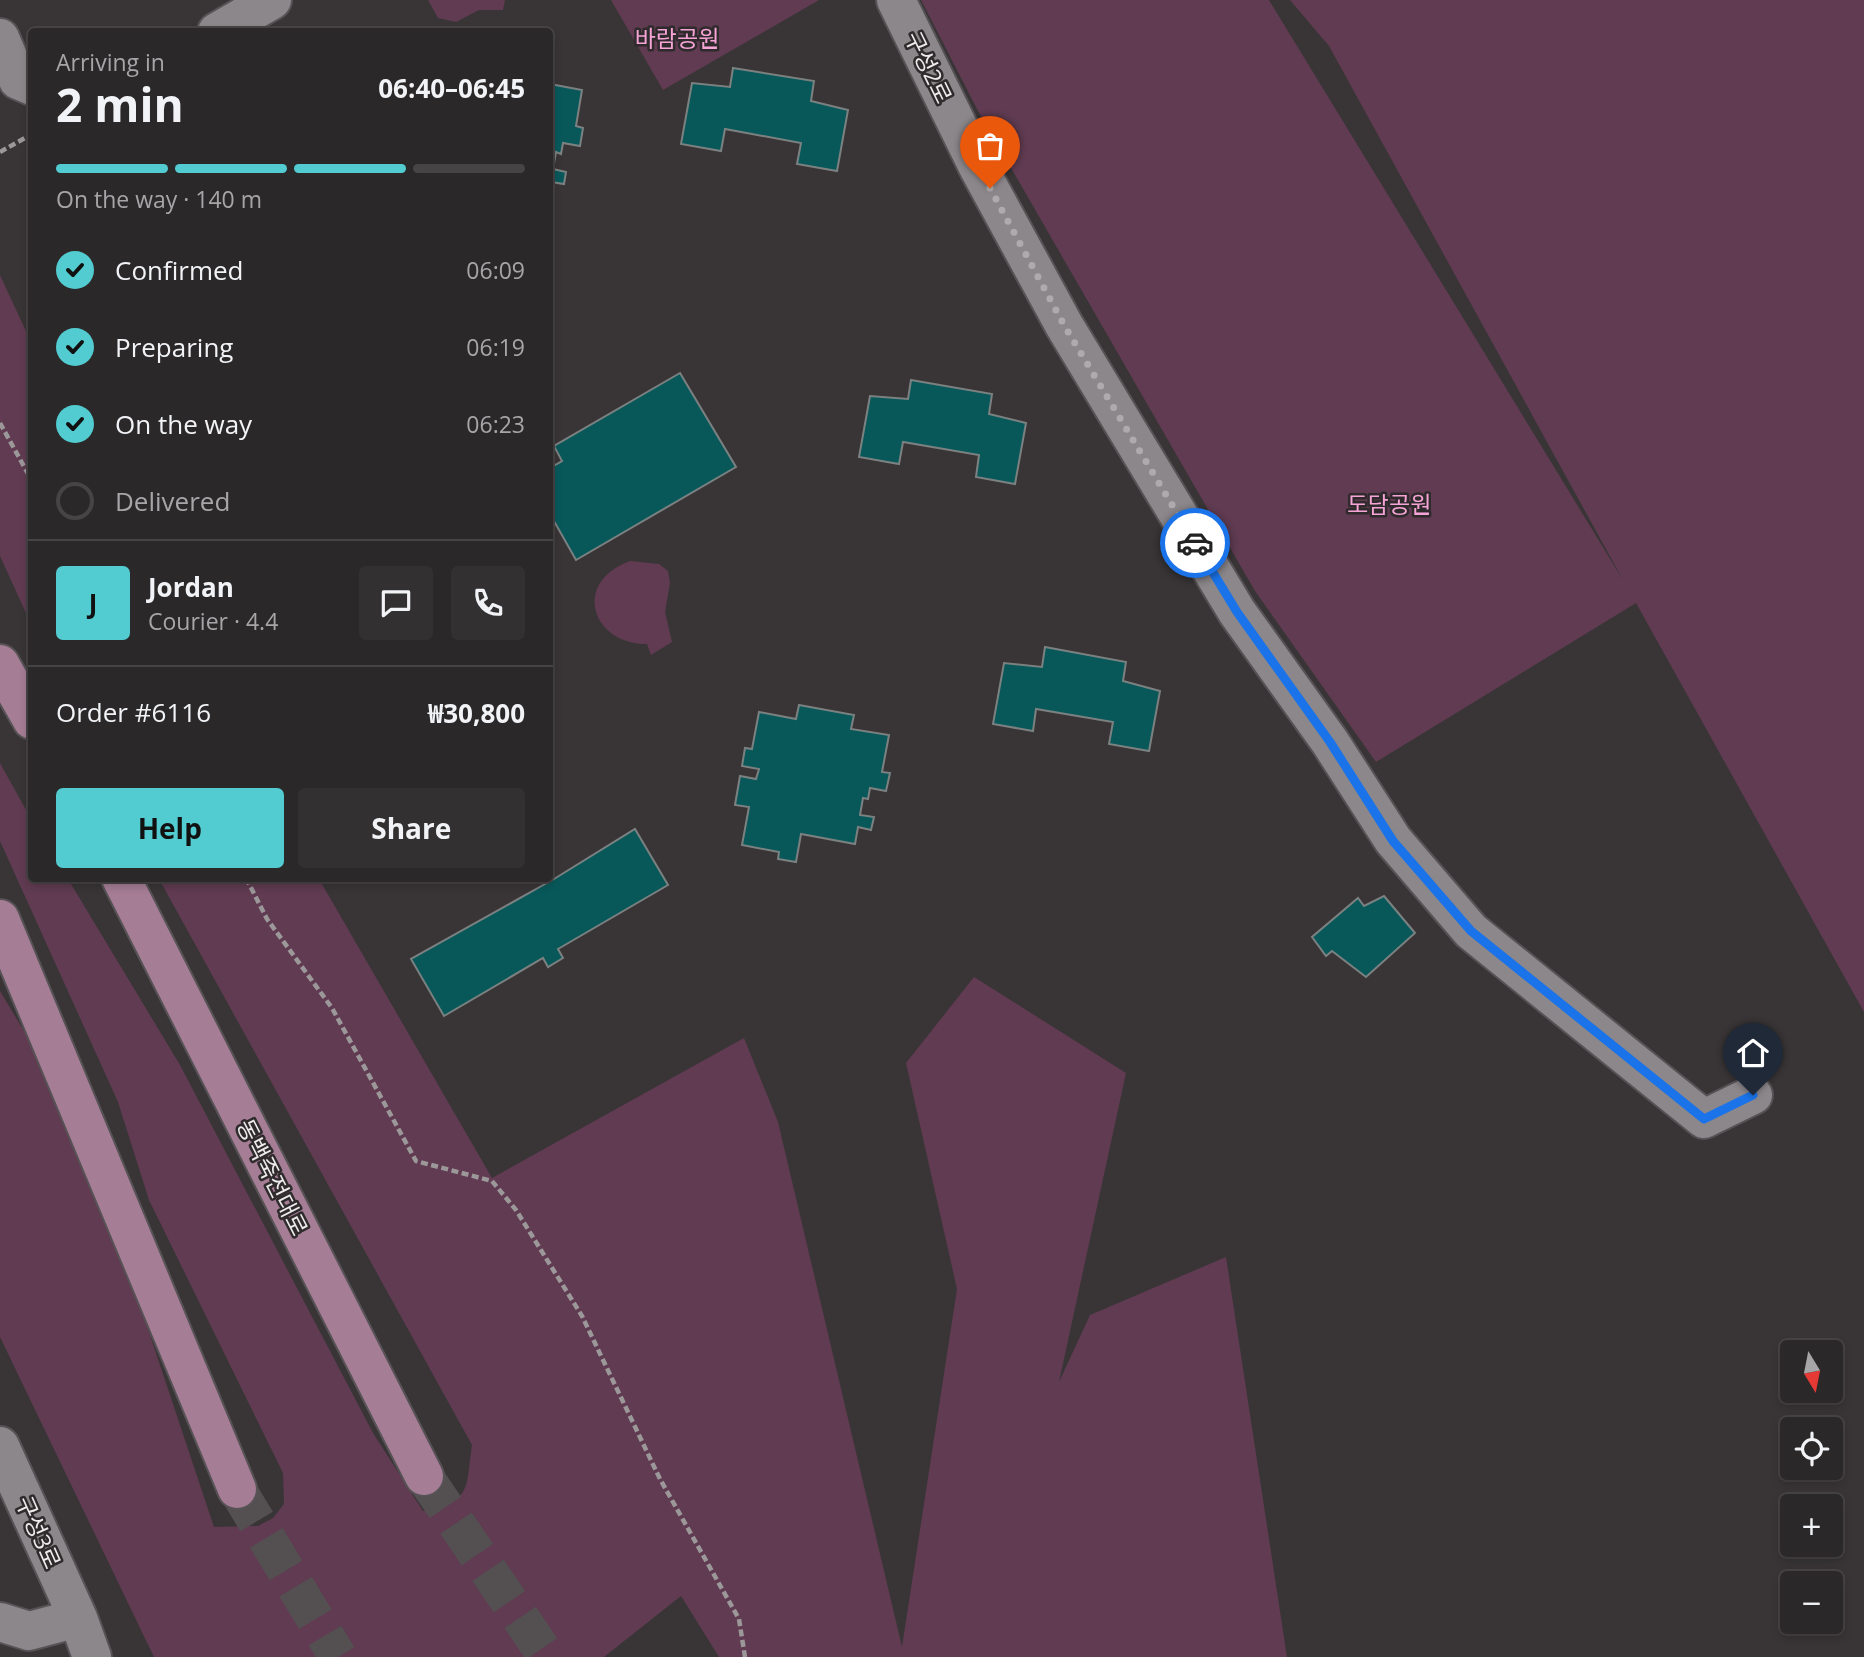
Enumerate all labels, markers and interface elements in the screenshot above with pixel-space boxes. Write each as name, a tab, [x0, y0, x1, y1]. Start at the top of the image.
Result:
park label: 바람공원	[635, 22, 719, 54]
street label: 구성2로	[898, 26, 960, 108]
text: Arriving in	[56, 46, 165, 78]
text: 06:40–06:45	[378, 70, 525, 106]
text: 2 min	[56, 73, 184, 135]
pin	[960, 116, 1020, 188]
icon: bag	[971, 127, 1009, 165]
text: On the way · 140 m	[56, 183, 262, 215]
icon: check	[56, 251, 94, 289]
text: Confirmed	[115, 252, 243, 288]
text: 06:09	[466, 254, 525, 286]
icon: check	[56, 328, 94, 366]
text: Preparing	[115, 329, 233, 365]
text: 06:19	[466, 331, 525, 363]
icon: check	[56, 405, 94, 443]
text: On the way	[115, 406, 252, 442]
text: 06:23	[466, 408, 525, 440]
text: Delivered	[115, 483, 230, 519]
park label: 도담공원	[1347, 488, 1431, 520]
courier	[1160, 508, 1230, 578]
icon: car	[1176, 524, 1214, 562]
button: chat	[359, 566, 433, 640]
button: phone	[451, 566, 525, 640]
text: Jordan	[148, 569, 234, 605]
text: J	[89, 585, 97, 621]
text: Courier · 4.4	[148, 605, 278, 637]
text: Order #6116	[56, 694, 211, 730]
text: ₩30,800	[428, 695, 525, 731]
button: Help	[56, 788, 284, 868]
button: Share	[298, 788, 525, 868]
pin	[1723, 1023, 1783, 1095]
icon: home	[1734, 1034, 1772, 1072]
street label: 동백죽전대로	[230, 1113, 316, 1241]
north arrow	[1780, 1340, 1843, 1404]
map controls	[1780, 1340, 1843, 1634]
button: locate	[1780, 1417, 1843, 1480]
street label: 구성3로	[9, 1490, 69, 1574]
button: +	[1780, 1494, 1843, 1557]
button: −	[1780, 1571, 1843, 1634]

